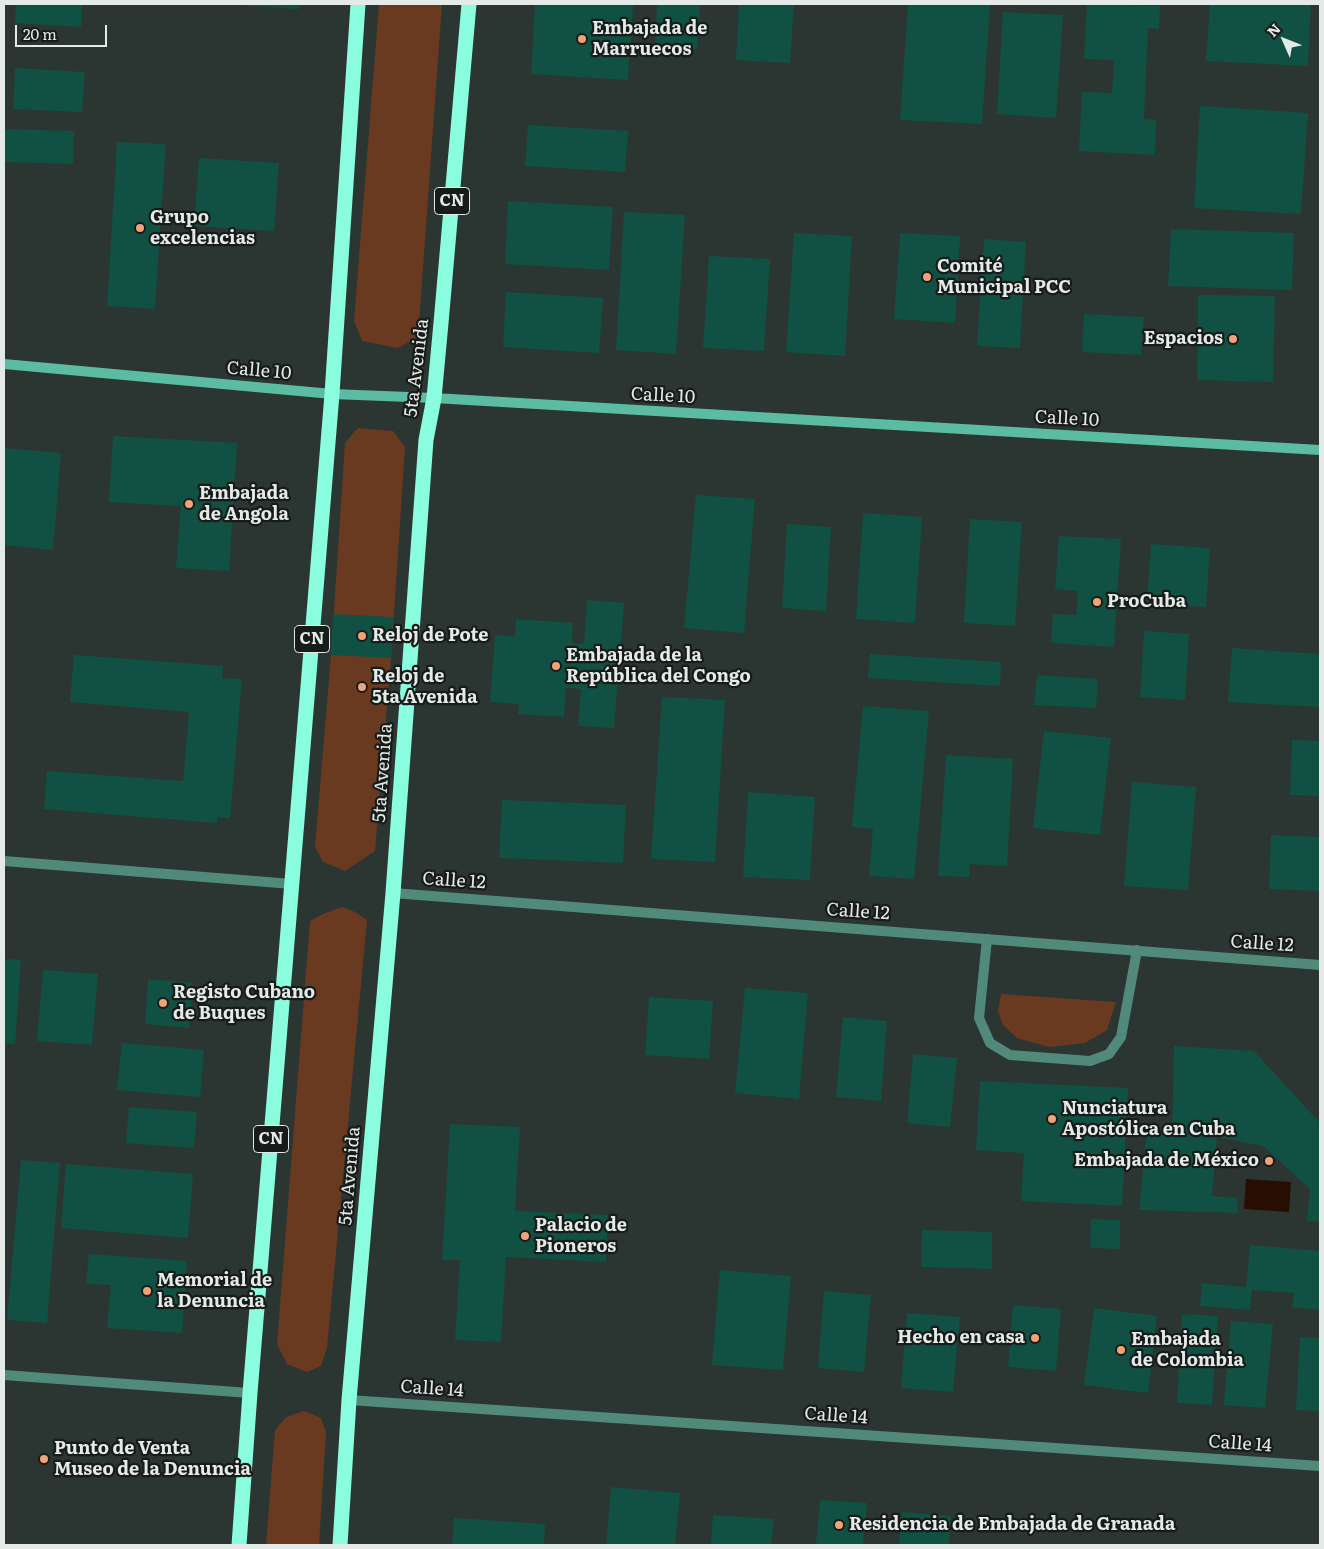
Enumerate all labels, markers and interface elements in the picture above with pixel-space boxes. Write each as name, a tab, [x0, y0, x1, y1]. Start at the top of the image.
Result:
scale bar	[18, 15, 110, 47]
north arrow	[1259, 15, 1309, 65]
place label: Embajada de Marruecos	[592, 18, 707, 60]
text: N	[1262, 18, 1284, 41]
text: 20 m	[23, 22, 57, 45]
marker: Embajada de Marruecos	[576, 33, 588, 45]
road number: CN	[434, 188, 470, 215]
place label: Grupo excelencias	[150, 207, 255, 250]
marker: Grupo excelencias	[134, 222, 146, 234]
place label: Comité Municipal PCC	[937, 256, 1071, 298]
marker: Comité Municipal PCC	[921, 271, 933, 283]
street label: 5ta Avenida	[400, 317, 434, 419]
place label: Espacios	[1144, 328, 1223, 350]
marker: Espacios	[1227, 333, 1239, 345]
street label: Calle 10	[226, 357, 292, 385]
street label: Calle 10	[630, 384, 696, 408]
street label: Calle 10	[1034, 407, 1100, 431]
place label: Embajada de Angola	[199, 483, 289, 526]
marker: Embajada de Angola	[183, 498, 195, 510]
place label: ProCuba	[1107, 591, 1186, 613]
marker: ProCuba	[1091, 596, 1103, 608]
place label: Reloj de Pote	[372, 625, 488, 647]
road number: CN	[294, 626, 330, 652]
marker: Reloj de Pote	[356, 630, 368, 642]
place label: Embajada de la República del Congo	[566, 645, 751, 688]
marker: Embajada de la República del Congo	[550, 660, 562, 672]
place label: Reloj de 5ta Avenida	[372, 666, 478, 709]
marker: Reloj de 5ta Avenida	[356, 681, 368, 693]
street label: 5ta Avenida	[369, 723, 397, 823]
street label: Calle 12	[422, 868, 486, 894]
street label: Calle 12	[826, 899, 890, 925]
street label: Calle 12	[1230, 931, 1294, 957]
place label: Registo Cubano de Buques	[173, 982, 315, 1024]
marker: Registo Cubano de Buques	[157, 997, 169, 1009]
place label: Nunciatura Apostólica en Cuba	[1062, 1098, 1235, 1140]
marker: Nunciatura Apostólica en Cuba	[1046, 1113, 1058, 1125]
road number: CN	[254, 1126, 288, 1152]
street label: 5ta Avenida	[335, 1126, 365, 1226]
place label: Embajada de México	[1074, 1150, 1259, 1172]
marker: Embajada de México	[1263, 1155, 1275, 1167]
place label: Palacio de Pioneros	[535, 1215, 627, 1258]
marker: Palacio de Pioneros	[519, 1230, 531, 1242]
place label: Memorial de la Denuncia	[157, 1270, 272, 1312]
marker: Memorial de la Denuncia	[141, 1285, 153, 1297]
place label: Hecho en casa	[897, 1327, 1025, 1349]
place label: Embajada de Colombia	[1131, 1329, 1244, 1372]
marker: Hecho en casa	[1029, 1332, 1041, 1344]
marker: Embajada de Colombia	[1115, 1344, 1127, 1356]
street label: Calle 14	[400, 1376, 464, 1402]
street label: Calle 14	[804, 1403, 868, 1429]
street label: Calle 14	[1208, 1431, 1272, 1457]
place label: Punto de Venta Museo de la Denuncia	[54, 1438, 251, 1480]
marker: Punto de Venta Museo de la Denuncia	[38, 1453, 50, 1465]
place label: Residencia de Embajada de Granada	[849, 1514, 1175, 1536]
marker: Residencia de Embajada de Granada	[833, 1519, 845, 1531]

